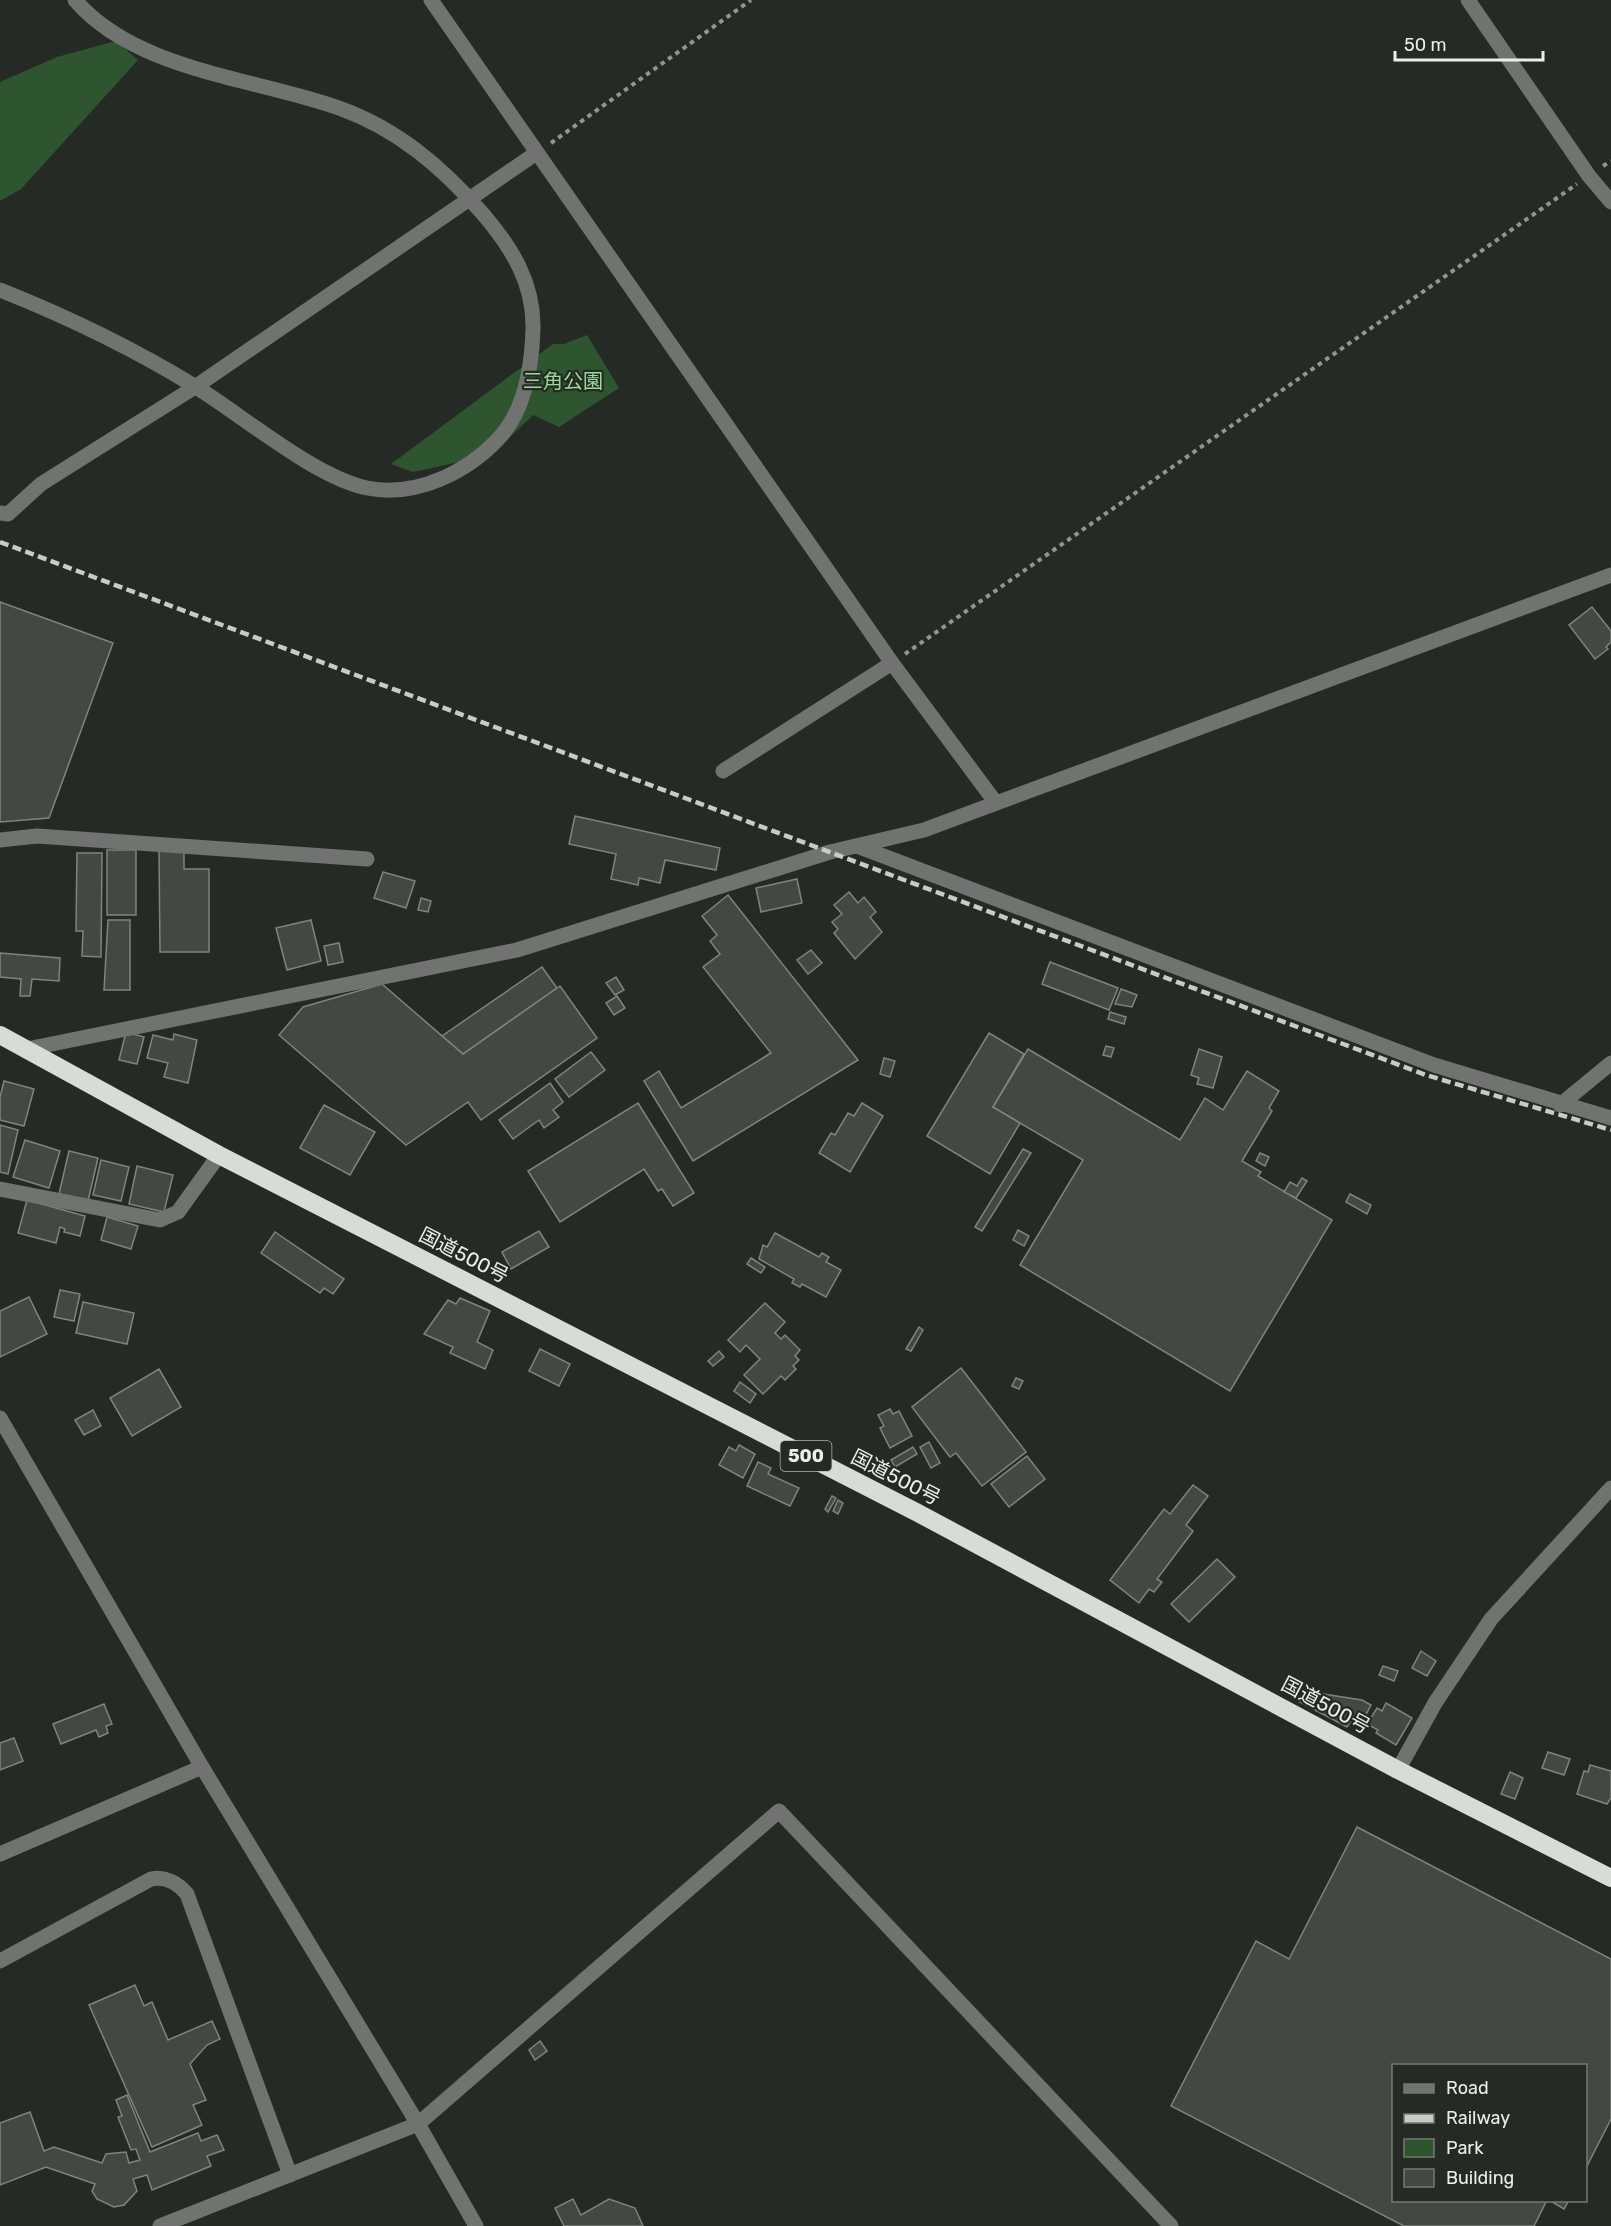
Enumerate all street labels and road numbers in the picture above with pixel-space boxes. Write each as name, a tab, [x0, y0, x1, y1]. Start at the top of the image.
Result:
street label: 国道500号	[415, 1222, 513, 1288]
road number: 500	[780, 1441, 832, 1471]
street label: 国道500号	[847, 1444, 945, 1510]
street label: 国道500号	[1277, 1672, 1375, 1738]

